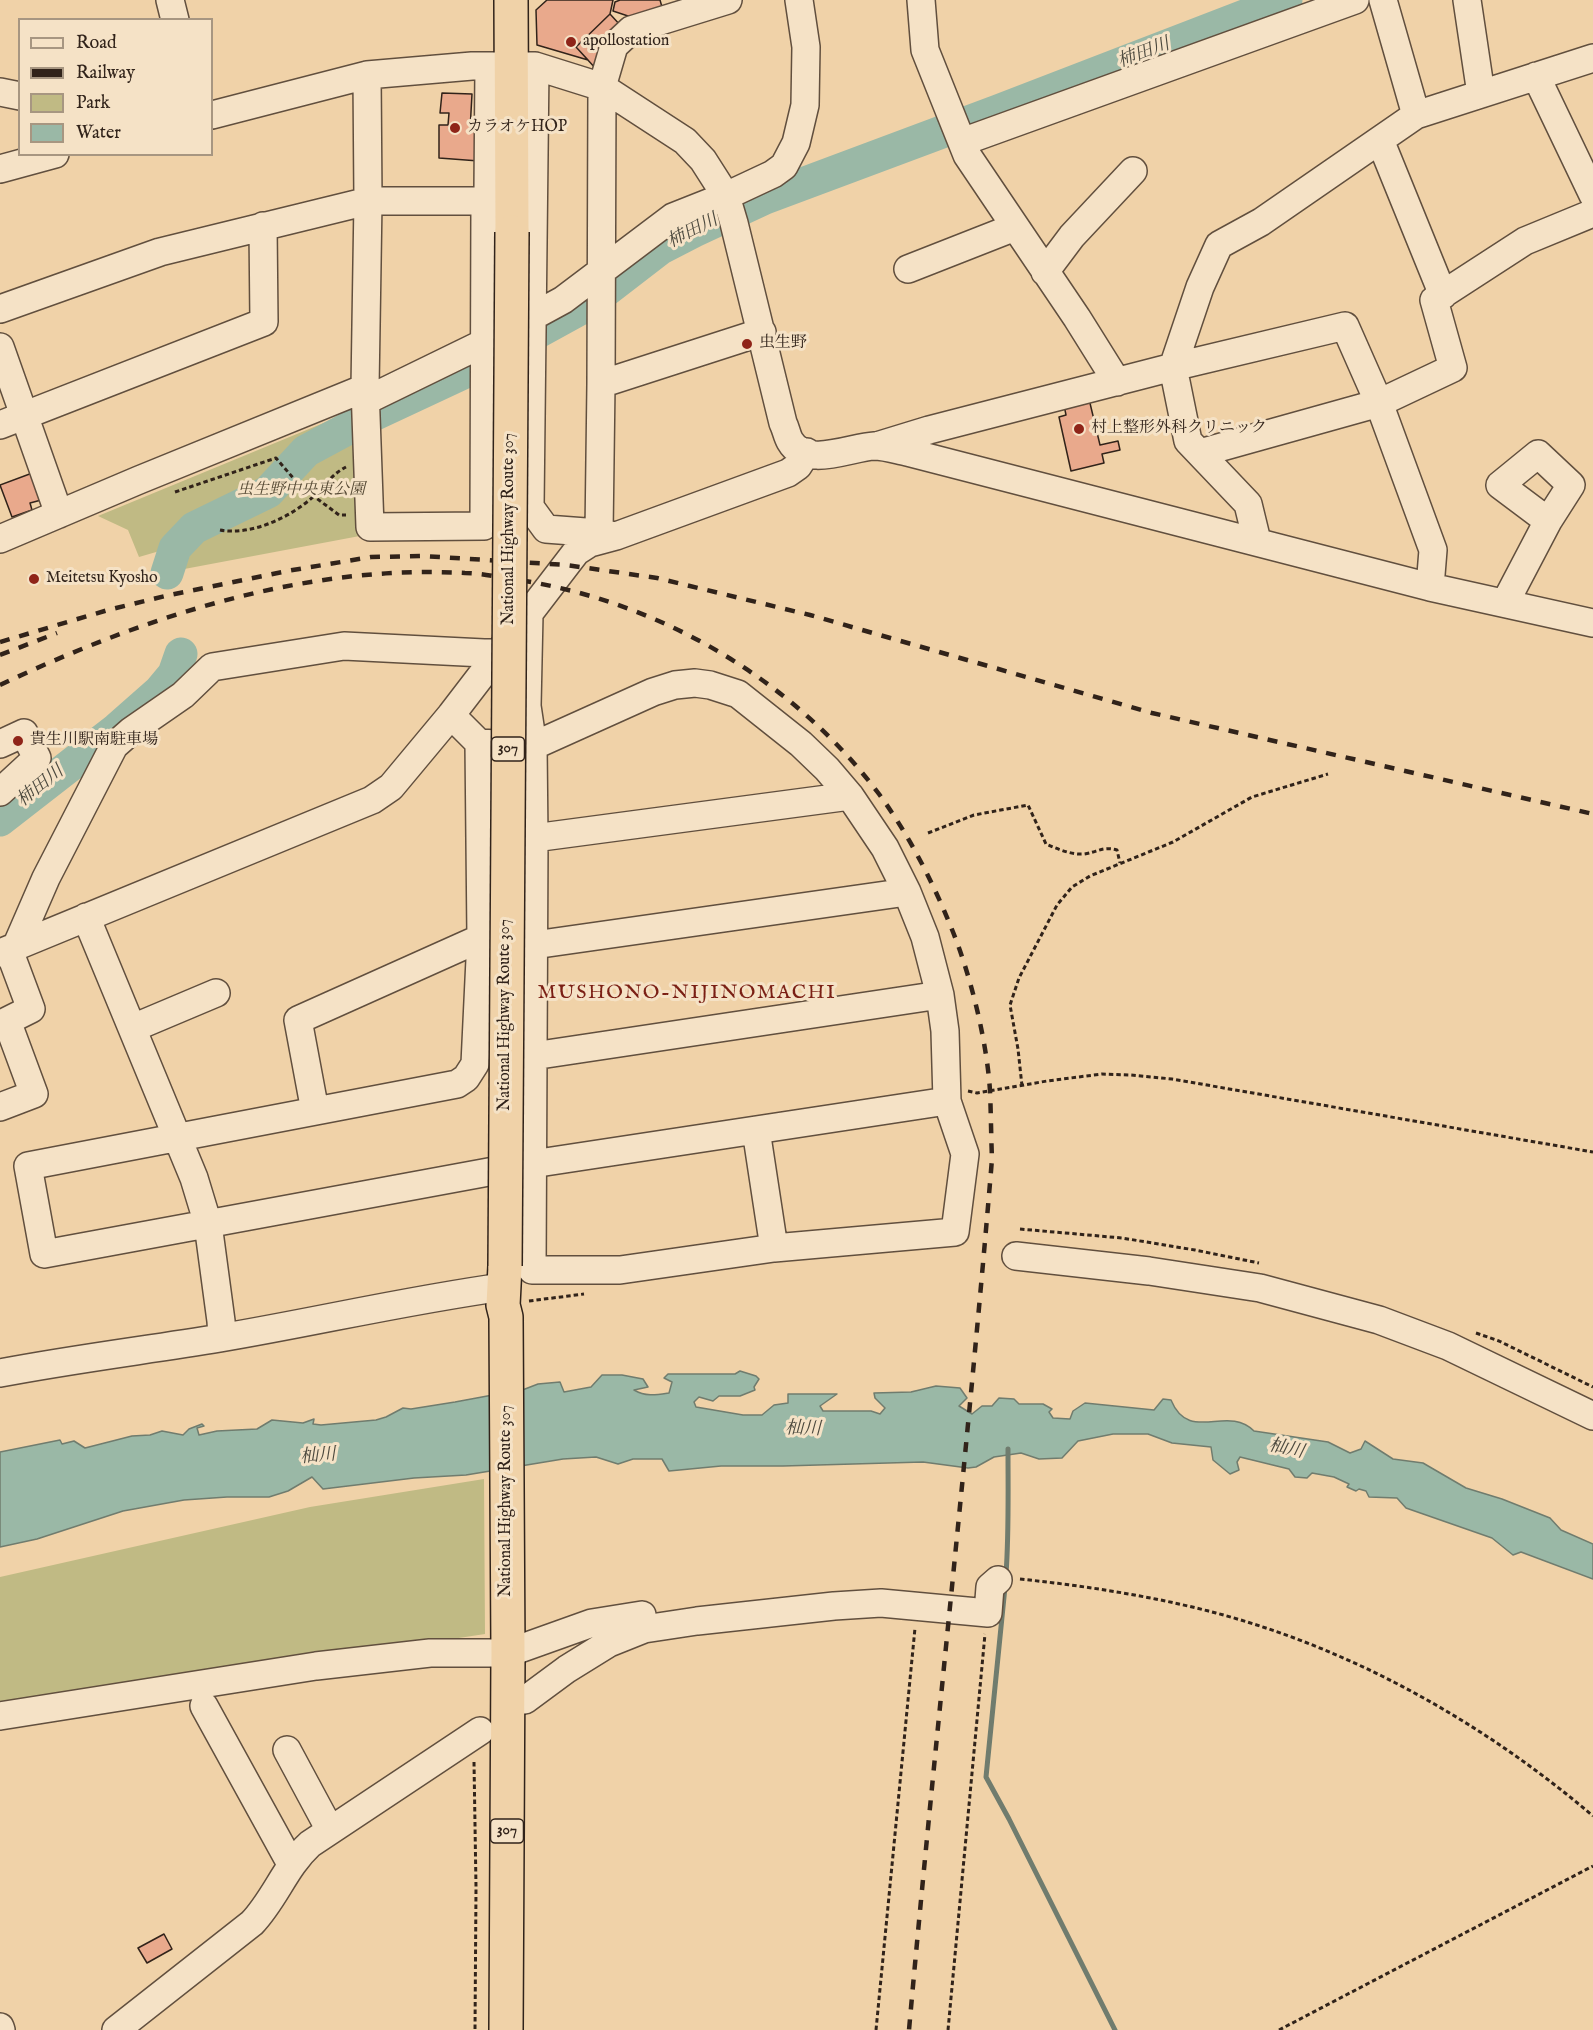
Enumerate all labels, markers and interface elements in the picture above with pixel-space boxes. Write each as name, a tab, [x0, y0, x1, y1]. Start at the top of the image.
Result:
legend	[18, 18, 213, 156]
text: Road	[76, 32, 117, 55]
place label: apollostation	[583, 32, 669, 52]
water label: 柿田川	[1115, 34, 1173, 74]
marker: apollostation	[564, 35, 578, 49]
text: Railway	[76, 62, 135, 85]
text: Park	[76, 92, 110, 115]
place label: カラオケHOP	[467, 118, 567, 138]
marker: カラオケHOP	[448, 121, 462, 135]
text: Water	[76, 122, 121, 145]
water label: 柿田川	[664, 210, 722, 254]
place label: 虫生野	[759, 334, 807, 354]
marker: 虫生野	[740, 337, 754, 351]
place label: 村上整形外科クリニック	[1091, 419, 1267, 439]
marker: 村上整形外科クリニック	[1072, 422, 1086, 436]
street label: National Highway Route 307	[500, 433, 520, 625]
park label: 虫生野中央東公園	[237, 481, 365, 501]
place label: Meitetsu Kyosho	[46, 569, 158, 589]
marker: Meitetsu Kyosho	[27, 572, 41, 586]
place label: 貴生川駅南駐車場	[30, 731, 158, 751]
marker: 貴生川駅南駐車場	[11, 734, 25, 748]
road number: 307	[492, 737, 524, 761]
water label: 柿田川	[13, 762, 69, 812]
street label: National Highway Route 307	[496, 919, 516, 1111]
district label: MUSHONO-NIJINOMACHI	[538, 982, 836, 1006]
street label: National Highway Route 307	[497, 1405, 517, 1597]
water label: 杣川	[785, 1419, 821, 1441]
water label: 杣川	[1266, 1436, 1306, 1464]
water label: 杣川	[299, 1445, 337, 1469]
road number: 307	[490, 1819, 524, 1843]

